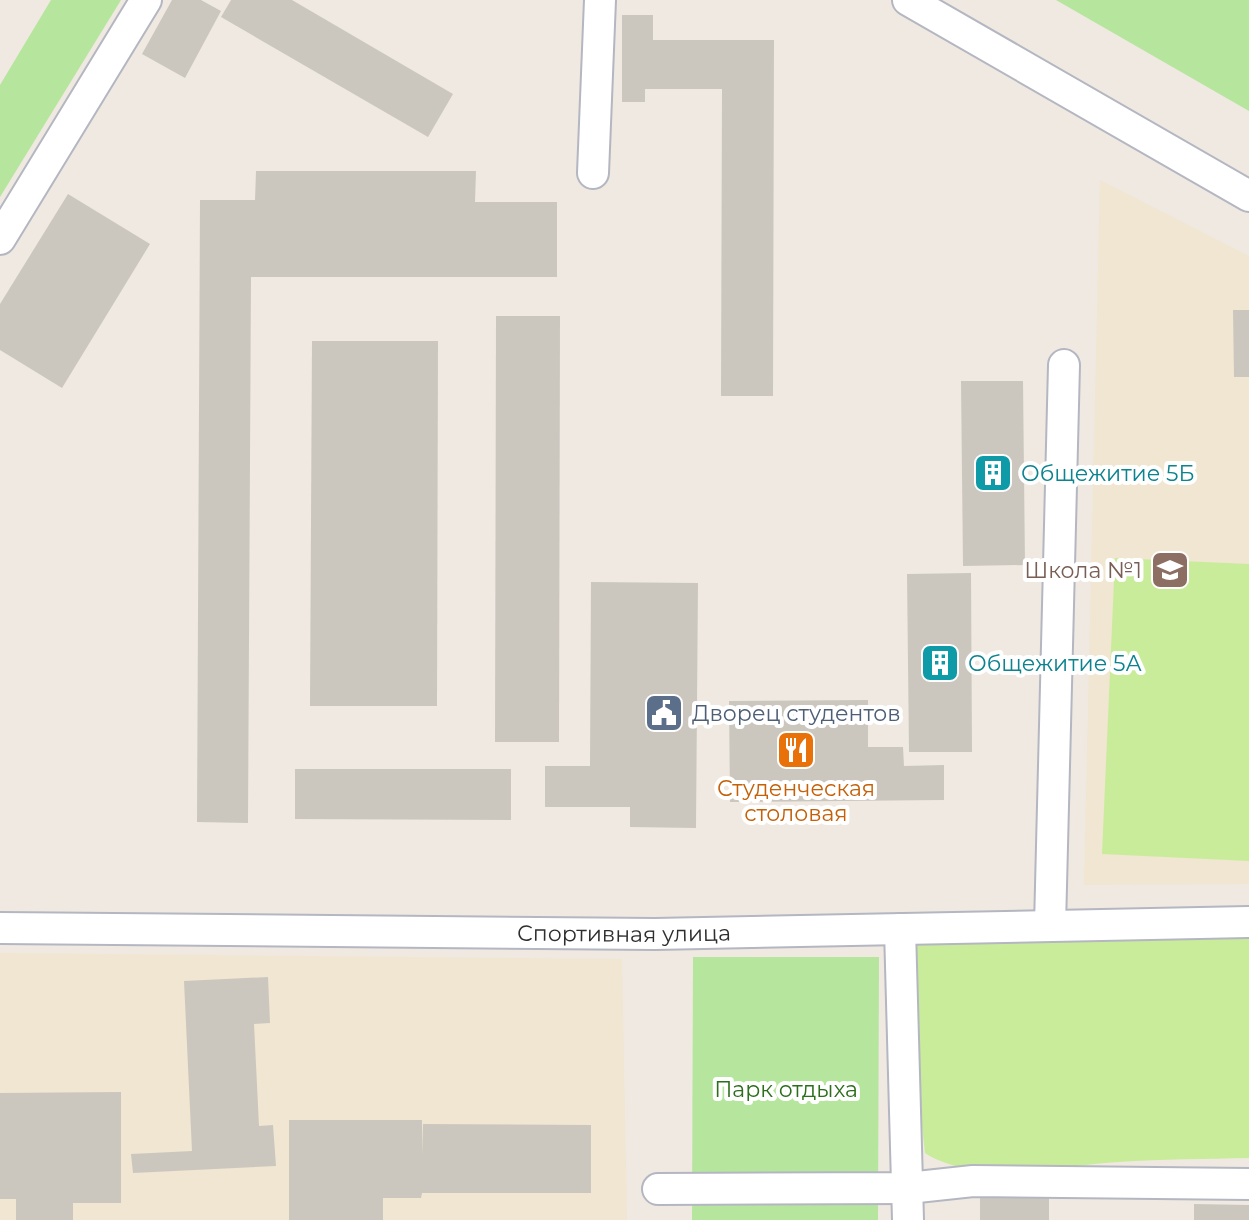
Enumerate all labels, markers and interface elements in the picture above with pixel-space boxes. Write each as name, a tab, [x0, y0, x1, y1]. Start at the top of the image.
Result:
building icon: Общежитие 5Б	[972, 452, 1014, 494]
place label: Общежитие 5Б	[1021, 460, 1195, 487]
school or university icon: Школа №1	[1149, 549, 1191, 591]
place label: Школа №1	[1024, 557, 1142, 584]
building icon: Общежитие 5А	[919, 642, 961, 684]
place label: Общежитие 5А	[968, 650, 1143, 677]
public building icon: Дворец студентов	[643, 692, 685, 734]
place label: Дворец студентов	[692, 700, 901, 727]
restaurant icon: Студенческая столовая	[775, 729, 817, 771]
place label: Студенческая столовая	[717, 775, 875, 827]
street label: Спортивная улица	[517, 919, 731, 948]
park label: Парк отдыха	[714, 1076, 858, 1103]

